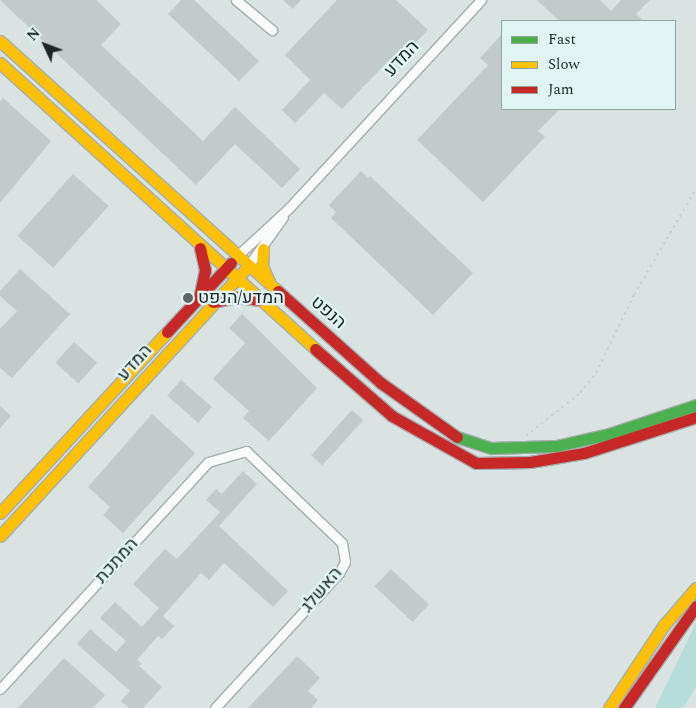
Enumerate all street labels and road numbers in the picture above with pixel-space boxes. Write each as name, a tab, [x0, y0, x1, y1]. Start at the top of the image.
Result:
street label: המדע	[380, 36, 424, 82]
street label: הנפט	[306, 292, 350, 334]
street label: המדע	[113, 340, 157, 386]
street label: המתכת	[91, 534, 143, 588]
street label: האשלג	[297, 563, 347, 617]

